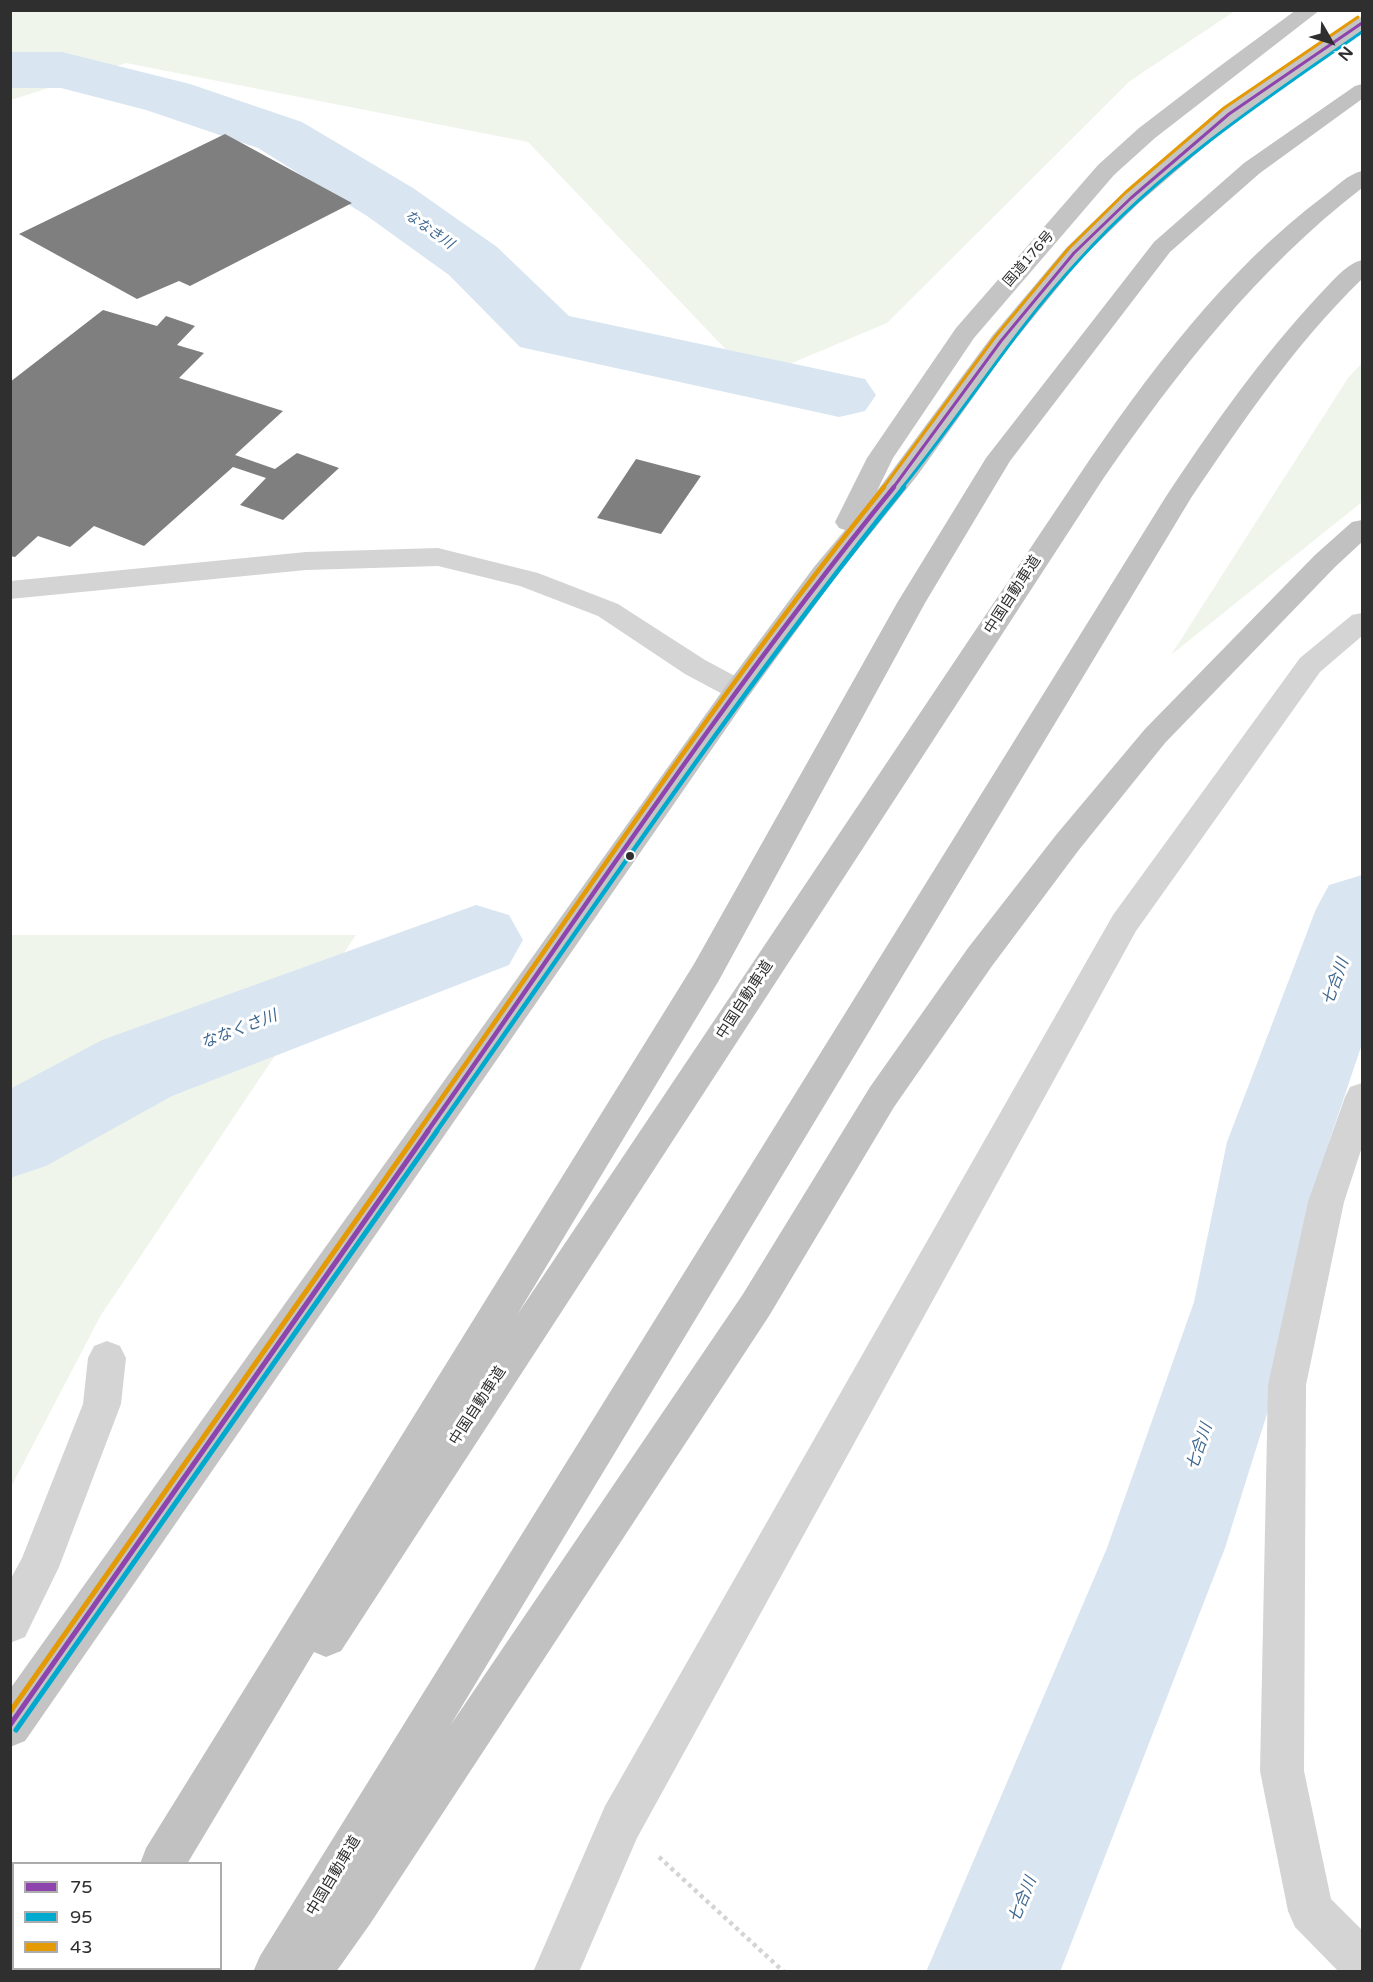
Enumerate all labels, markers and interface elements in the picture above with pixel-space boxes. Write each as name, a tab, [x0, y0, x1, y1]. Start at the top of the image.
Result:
north arrow	[1301, 12, 1361, 72]
text: N	[1333, 42, 1357, 65]
water label: ななき川	[401, 207, 457, 253]
street label: 国道176号	[1000, 228, 1058, 290]
street label: 中国自動車道	[981, 552, 1045, 638]
unlabelled marker	[624, 850, 636, 862]
water label: 七合川	[1319, 956, 1353, 1008]
street label: 中国自動車道	[713, 957, 777, 1043]
water label: ななくさ川	[198, 1007, 280, 1053]
street label: 中国自動車道	[446, 1363, 510, 1449]
water label: 七合川	[1183, 1421, 1217, 1473]
street label: 中国自動車道	[303, 1833, 365, 1919]
legend	[12, 1862, 222, 1970]
water label: 七合川	[1005, 1874, 1041, 1926]
text: 75	[70, 1876, 93, 1898]
text: 95	[70, 1906, 93, 1928]
text: 43	[70, 1936, 93, 1958]

